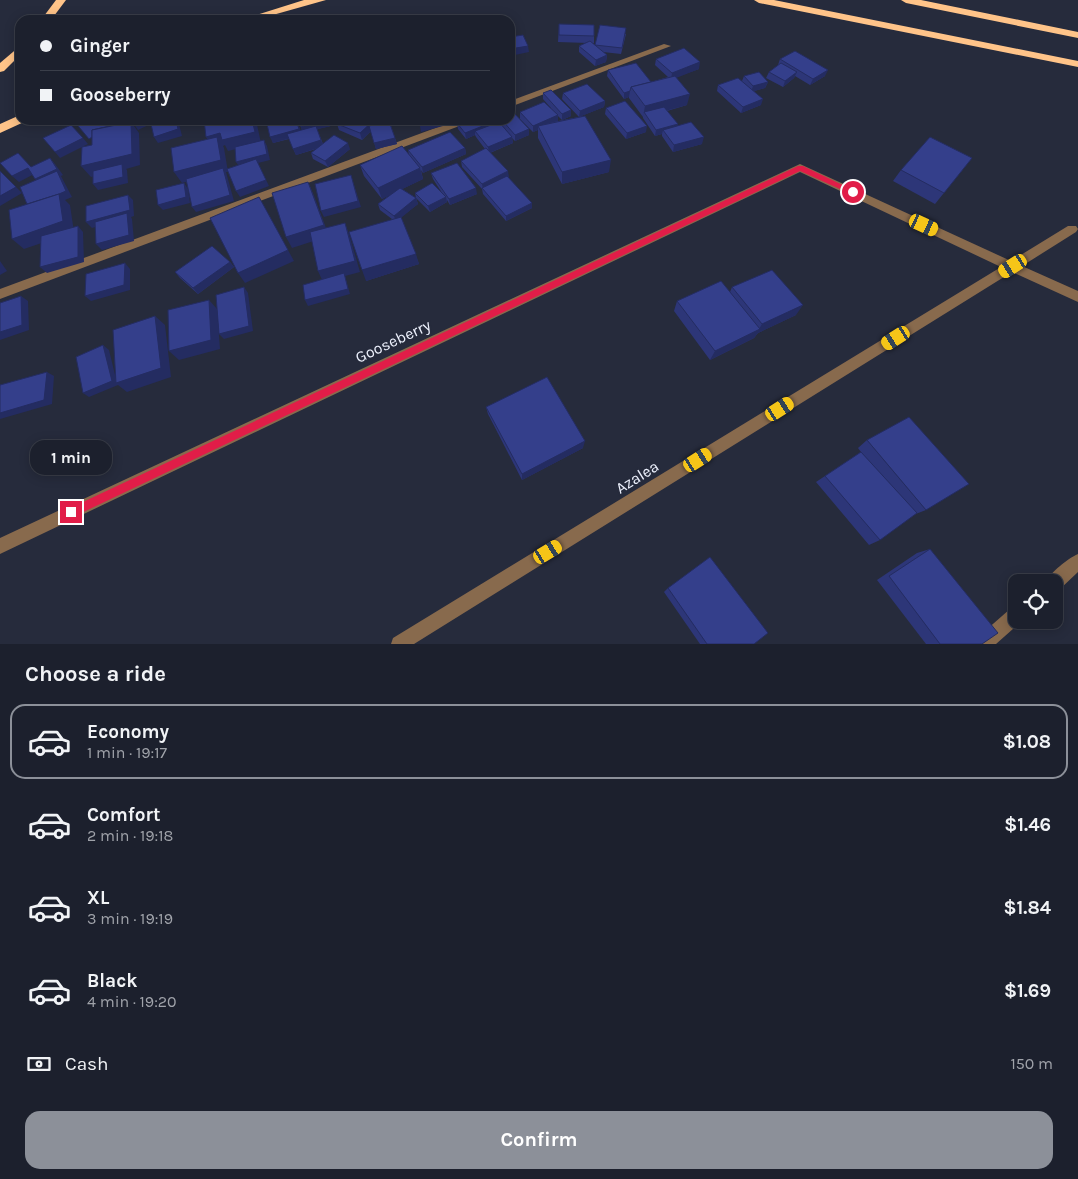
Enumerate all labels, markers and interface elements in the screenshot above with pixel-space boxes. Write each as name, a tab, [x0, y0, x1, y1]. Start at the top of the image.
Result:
text: Ginger	[70, 35, 130, 57]
text: Gooseberry	[70, 84, 171, 106]
route start	[842, 181, 864, 203]
car	[907, 212, 940, 238]
car	[996, 252, 1029, 280]
street label: Gooseberry	[352, 315, 434, 367]
car	[879, 324, 912, 352]
car	[763, 395, 796, 423]
callout: 1 min	[30, 440, 112, 474]
car	[681, 446, 714, 474]
text: 1 min	[51, 448, 91, 467]
street label: Azalea	[612, 456, 662, 498]
route end	[60, 501, 82, 523]
car	[531, 538, 564, 566]
map controls	[1008, 574, 1063, 629]
button: locate	[1008, 574, 1063, 629]
text: Choose a ride	[25, 661, 166, 687]
icon: car	[27, 719, 72, 764]
text: Economy	[87, 721, 169, 743]
text: $1.08	[1003, 731, 1051, 753]
text: 1 min · 19:17	[87, 743, 167, 762]
icon: car	[27, 802, 72, 847]
text: Comfort	[87, 804, 161, 826]
text: $1.46	[1004, 814, 1051, 836]
text: 2 min · 19:18	[87, 826, 173, 845]
icon: car	[27, 885, 72, 930]
text: XL	[87, 887, 109, 909]
text: $1.84	[1003, 897, 1051, 919]
text: 3 min · 19:19	[87, 909, 173, 928]
icon: car	[27, 968, 72, 1013]
text: Black	[87, 970, 138, 992]
text: $1.69	[1004, 980, 1051, 1002]
text: 4 min · 19:20	[87, 992, 177, 1011]
icon: cash	[25, 1050, 53, 1078]
text: Cash	[65, 1053, 109, 1075]
text: 150 m	[1010, 1054, 1053, 1073]
button: Confirm	[25, 1111, 1053, 1169]

